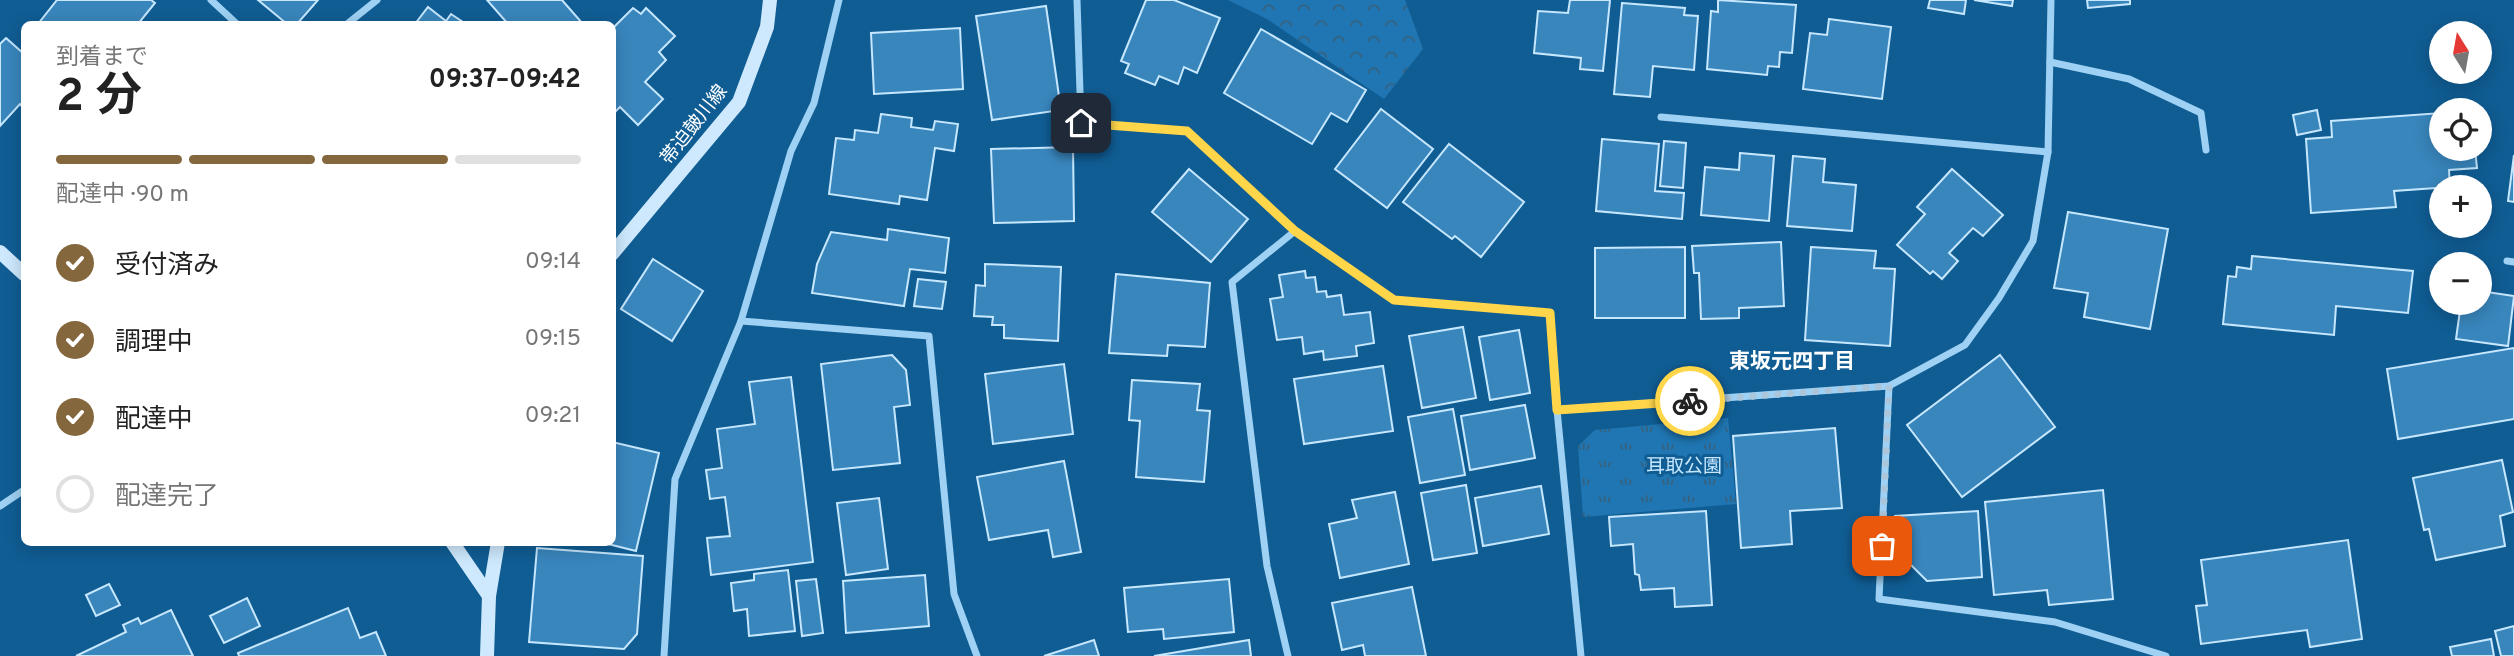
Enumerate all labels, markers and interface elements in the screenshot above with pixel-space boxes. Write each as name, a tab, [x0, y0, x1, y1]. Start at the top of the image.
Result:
north arrow	[2429, 21, 2492, 84]
map controls	[2429, 21, 2492, 315]
text: 到着まで	[56, 44, 148, 73]
text: 09:37–09:42	[429, 64, 581, 97]
text: 2 分	[56, 69, 142, 128]
street label: 帯迫皷川線	[656, 80, 733, 170]
pin	[1051, 93, 1111, 153]
button: locate	[2429, 98, 2492, 161]
icon: home	[1062, 104, 1100, 142]
button: +	[2429, 175, 2492, 238]
text: 配達中 · 90 m	[56, 181, 189, 210]
icon: check	[56, 244, 94, 282]
text: 09:14	[525, 248, 581, 277]
text: 受付済み	[115, 250, 219, 283]
button: −	[2429, 252, 2492, 315]
icon: check	[56, 321, 94, 359]
text: 09:15	[524, 325, 581, 354]
text: 調理中	[115, 327, 193, 360]
district label: 東坂元四丁目	[1729, 349, 1855, 376]
courier	[1655, 366, 1725, 436]
icon: bike	[1671, 382, 1709, 420]
icon: check	[56, 398, 94, 436]
text: 09:21	[525, 402, 581, 431]
text: 配達中	[115, 404, 193, 437]
park label: 耳取公園	[1646, 455, 1722, 479]
text: 配達完了	[115, 481, 219, 514]
pin	[1852, 516, 1912, 576]
icon: bag	[1863, 527, 1901, 565]

